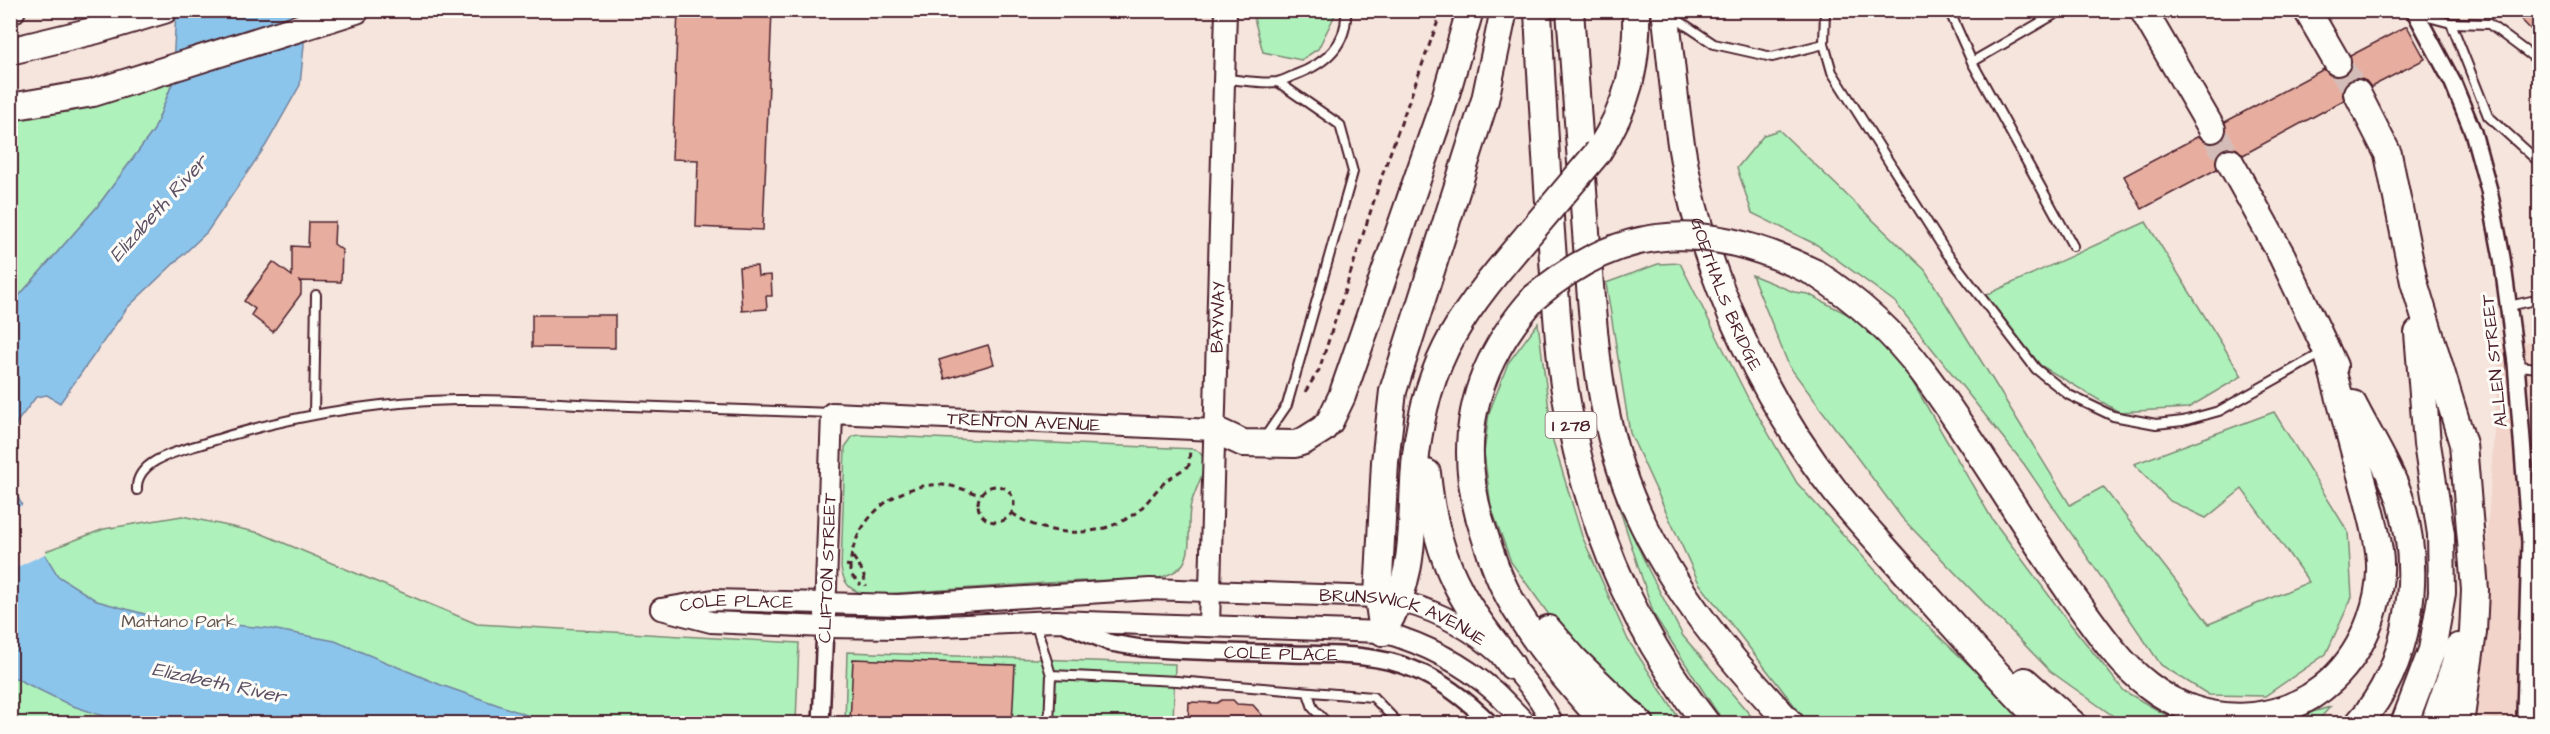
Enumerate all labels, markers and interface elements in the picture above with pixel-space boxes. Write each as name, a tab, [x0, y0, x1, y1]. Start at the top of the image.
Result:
water label: Elizabeth River	[103, 147, 216, 268]
street label: GOETHALS BRIDGE	[1684, 214, 1768, 375]
street label: BAYWAY	[1205, 280, 1232, 353]
street label: ALLEN STREET	[2475, 292, 2514, 429]
street label: TRENTON AVENUE	[947, 406, 1101, 438]
road number: I 278	[1546, 412, 1596, 438]
street label: CLIFTON STREET	[812, 492, 843, 644]
street label: BRUNSWICK AVENUE	[1319, 583, 1491, 652]
street label: COLE PLACE	[678, 587, 794, 619]
park label: Mattano Park	[121, 609, 237, 634]
street label: COLE PLACE	[1224, 640, 1339, 668]
water label: Elizabeth River	[150, 655, 290, 711]

